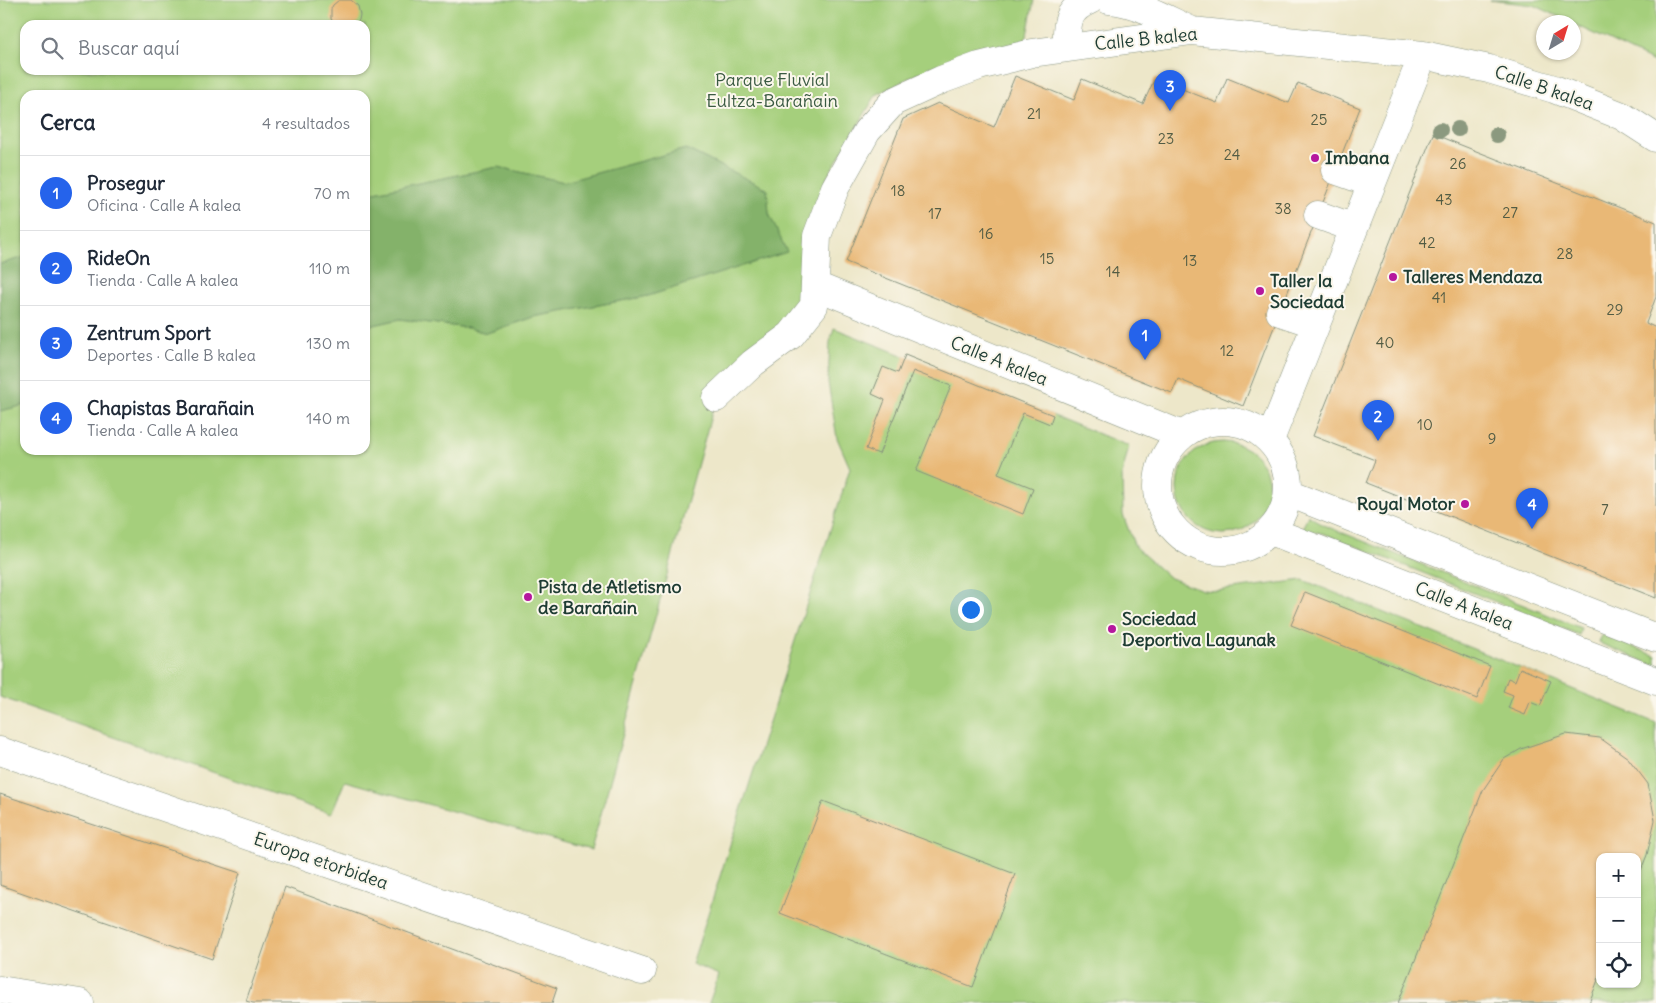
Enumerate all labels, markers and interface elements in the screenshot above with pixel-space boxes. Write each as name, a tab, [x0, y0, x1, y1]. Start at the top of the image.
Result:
north arrow	[1536, 15, 1581, 60]
search box	[20, 20, 370, 75]
street label: Calle B kalea	[1093, 22, 1199, 55]
icon: search	[38, 34, 66, 62]
text: Buscar aquí	[78, 36, 179, 60]
street label: Calle B kalea	[1492, 60, 1597, 115]
park label: Parque Fluvial Eultza-Barañain	[706, 68, 838, 112]
pin: 3	[1154, 70, 1186, 111]
house number: 21	[1027, 104, 1041, 123]
text: Cerca	[40, 109, 95, 136]
house number: 25	[1311, 110, 1327, 129]
text: 4 resultados	[262, 113, 350, 133]
house number: 23	[1158, 129, 1174, 148]
house number: 24	[1224, 145, 1241, 164]
place label: Imbana	[1325, 146, 1389, 169]
marker: Imbana	[1309, 152, 1321, 164]
house number: 26	[1450, 154, 1466, 173]
text: Prosegur	[87, 171, 165, 195]
house number: 18	[891, 181, 905, 200]
text: 1	[53, 183, 59, 203]
text: 70 m	[314, 183, 350, 203]
house number: 43	[1435, 190, 1453, 209]
text: Oficina · Calle A kalea	[87, 195, 241, 215]
house number: 38	[1274, 199, 1292, 218]
house number: 27	[1502, 203, 1518, 222]
house number: 17	[928, 204, 942, 223]
house number: 16	[979, 224, 993, 243]
house number: 42	[1419, 233, 1435, 252]
house number: 28	[1557, 244, 1573, 263]
text: RideOn	[87, 246, 150, 270]
house number: 15	[1040, 249, 1054, 268]
house number: 13	[1183, 251, 1197, 270]
text: 2	[52, 258, 60, 278]
text: 110 m	[309, 258, 350, 278]
house number: 14	[1106, 262, 1121, 281]
place label: Talleres Mendaza	[1403, 265, 1542, 288]
place label: Taller la Sociedad	[1270, 269, 1345, 313]
text: Tienda · Calle A kalea	[87, 270, 238, 290]
marker: Talleres Mendaza	[1387, 271, 1399, 283]
marker: Taller la Sociedad	[1254, 285, 1266, 297]
house number: 41	[1432, 288, 1446, 307]
house number: 29	[1607, 300, 1623, 319]
pin: 1	[1129, 319, 1161, 360]
text: Zentrum Sport	[87, 321, 211, 345]
street label: Calle A kalea	[947, 331, 1051, 391]
text: 3	[51, 333, 61, 353]
text: 130 m	[306, 333, 350, 353]
house number: 40	[1376, 333, 1394, 352]
house number: 12	[1220, 341, 1234, 360]
text: Deportes · Calle B kalea	[87, 345, 256, 365]
text: Chapistas Barañain	[87, 396, 254, 420]
pin: 2	[1362, 400, 1394, 441]
text: 4	[51, 408, 61, 428]
text: 140 m	[306, 408, 350, 428]
house number: 10	[1417, 415, 1433, 434]
text: Tienda · Calle A kalea	[87, 420, 238, 440]
house number: 9	[1488, 429, 1496, 448]
pin: 4	[1516, 488, 1548, 529]
place label: Royal Motor	[1357, 492, 1456, 515]
marker: Royal Motor	[1459, 498, 1471, 510]
house number: 7	[1601, 500, 1609, 519]
place label: Pista de Atletismo de Barañain	[538, 575, 682, 619]
street label: Calle A kalea	[1412, 576, 1516, 635]
marker: Pista de Atletismo de Barañain	[522, 591, 534, 603]
your location	[958, 597, 984, 623]
place label: Sociedad Deportiva Lagunak	[1122, 607, 1276, 651]
marker: Sociedad Deportiva Lagunak	[1106, 623, 1118, 635]
street label: Europa etorbidea	[251, 827, 391, 894]
map controls	[1596, 853, 1641, 988]
button: +	[1596, 853, 1641, 898]
button: −	[1596, 898, 1641, 943]
button: locate	[1596, 943, 1641, 988]

